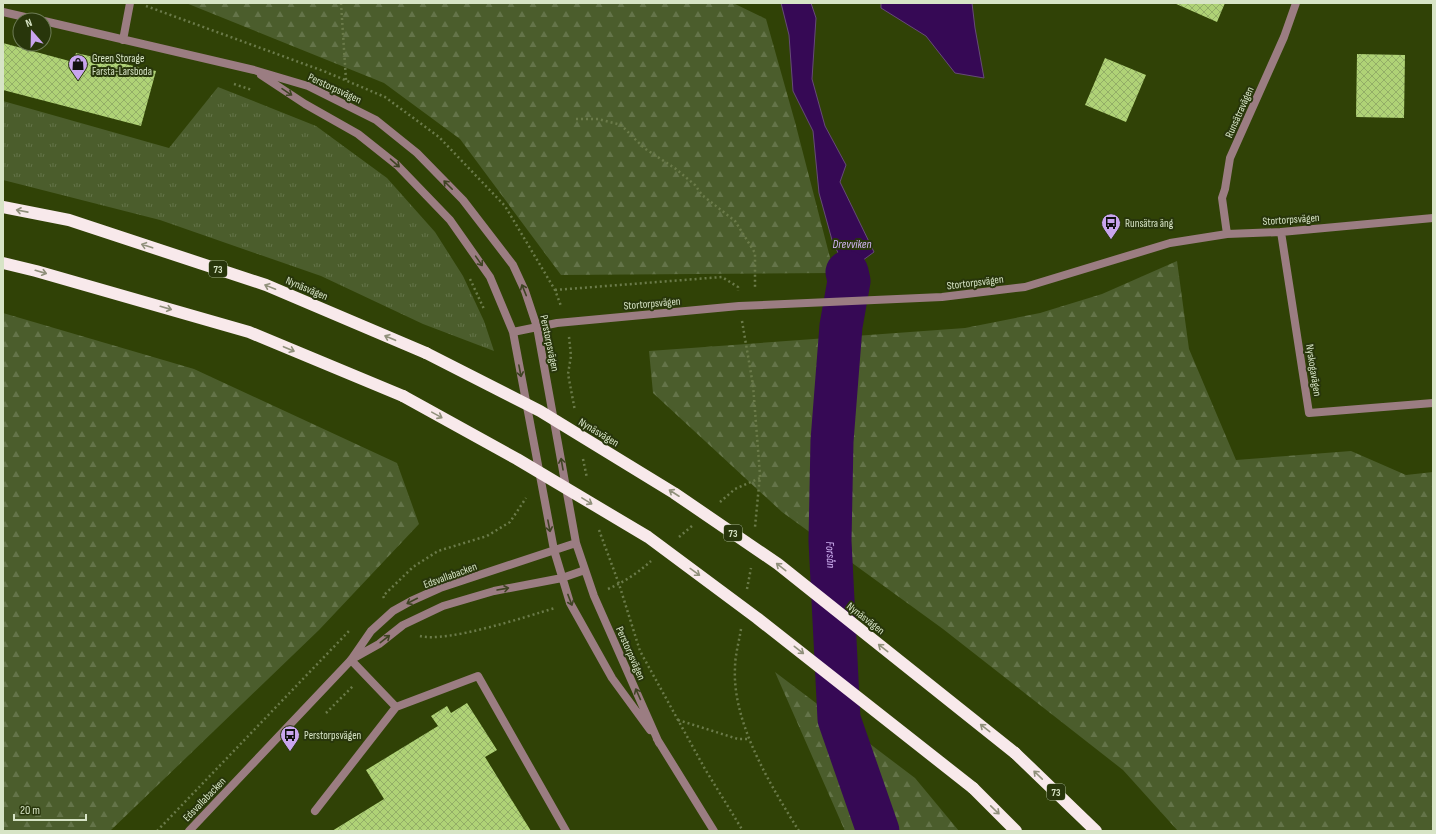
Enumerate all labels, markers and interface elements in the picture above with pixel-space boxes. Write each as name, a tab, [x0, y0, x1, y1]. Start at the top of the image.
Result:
north arrow	[12, 12, 52, 52]
text: N	[24, 16, 34, 30]
place label: Green Storage Farsta-Larsboda	[92, 52, 152, 78]
shop icon: Green Storage Farsta-Larsboda	[67, 53, 89, 81]
street label: Perstorpsvägen	[306, 70, 364, 107]
street label: Runsätravägen	[1222, 84, 1257, 140]
one-way arrow	[281, 87, 292, 96]
one-way arrow	[389, 159, 400, 168]
one-way arrow	[443, 180, 453, 190]
one-way arrow	[16, 207, 29, 215]
street label: Stortorpsvägen	[1262, 211, 1320, 228]
bus stop icon: Runsätra äng	[1100, 212, 1122, 240]
place label: Runsätra äng	[1125, 217, 1174, 230]
water label: Drevviken	[833, 237, 871, 252]
one-way arrow	[141, 242, 154, 249]
one-way arrow	[475, 256, 483, 267]
road number: 73	[209, 261, 227, 277]
one-way arrow	[34, 269, 47, 276]
street label: Stortorpsvägen	[946, 273, 1004, 292]
street label: Nynäsvägen	[284, 274, 330, 303]
one-way arrow	[265, 283, 277, 290]
one-way arrow	[520, 284, 527, 296]
street label: Stortorpsvägen	[623, 295, 681, 312]
one-way arrow	[159, 305, 172, 312]
street label: Perstorpsvägen	[537, 314, 562, 373]
one-way arrow	[384, 334, 396, 341]
street label: Nyskogavägen	[1303, 343, 1324, 397]
one-way arrow	[283, 346, 295, 353]
one-way arrow	[516, 364, 524, 377]
one-way arrow	[431, 412, 443, 420]
street label: Nynäsvägen	[576, 415, 621, 450]
one-way arrow	[557, 457, 565, 470]
one-way arrow	[668, 488, 680, 496]
one-way arrow	[581, 497, 593, 505]
one-way arrow	[545, 519, 553, 532]
road number: 73	[724, 525, 742, 541]
water label: Forsån	[822, 541, 838, 568]
street label: Edsvallabacken	[422, 560, 479, 591]
one-way arrow	[775, 562, 786, 571]
one-way arrow	[690, 568, 701, 576]
one-way arrow	[496, 585, 509, 593]
one-way arrow	[567, 594, 574, 606]
one-way arrow	[406, 598, 418, 605]
street label: Nynäsvägen	[844, 600, 887, 637]
street label: Perstorpsvägen	[613, 624, 648, 682]
one-way arrow	[379, 635, 390, 643]
one-way arrow	[877, 643, 888, 652]
one-way arrow	[793, 646, 804, 655]
one-way arrow	[634, 689, 641, 701]
bus stop icon: Perstorpsvägen	[279, 724, 301, 752]
one-way arrow	[979, 724, 990, 733]
place label: Perstorpsvägen	[304, 729, 362, 742]
one-way arrow	[1033, 770, 1043, 779]
street label: Edsvallabacken	[180, 774, 229, 824]
road number: 73	[1047, 784, 1065, 800]
scale bar	[14, 796, 86, 822]
text: 20 m	[20, 803, 40, 818]
one-way arrow	[990, 805, 1000, 815]

